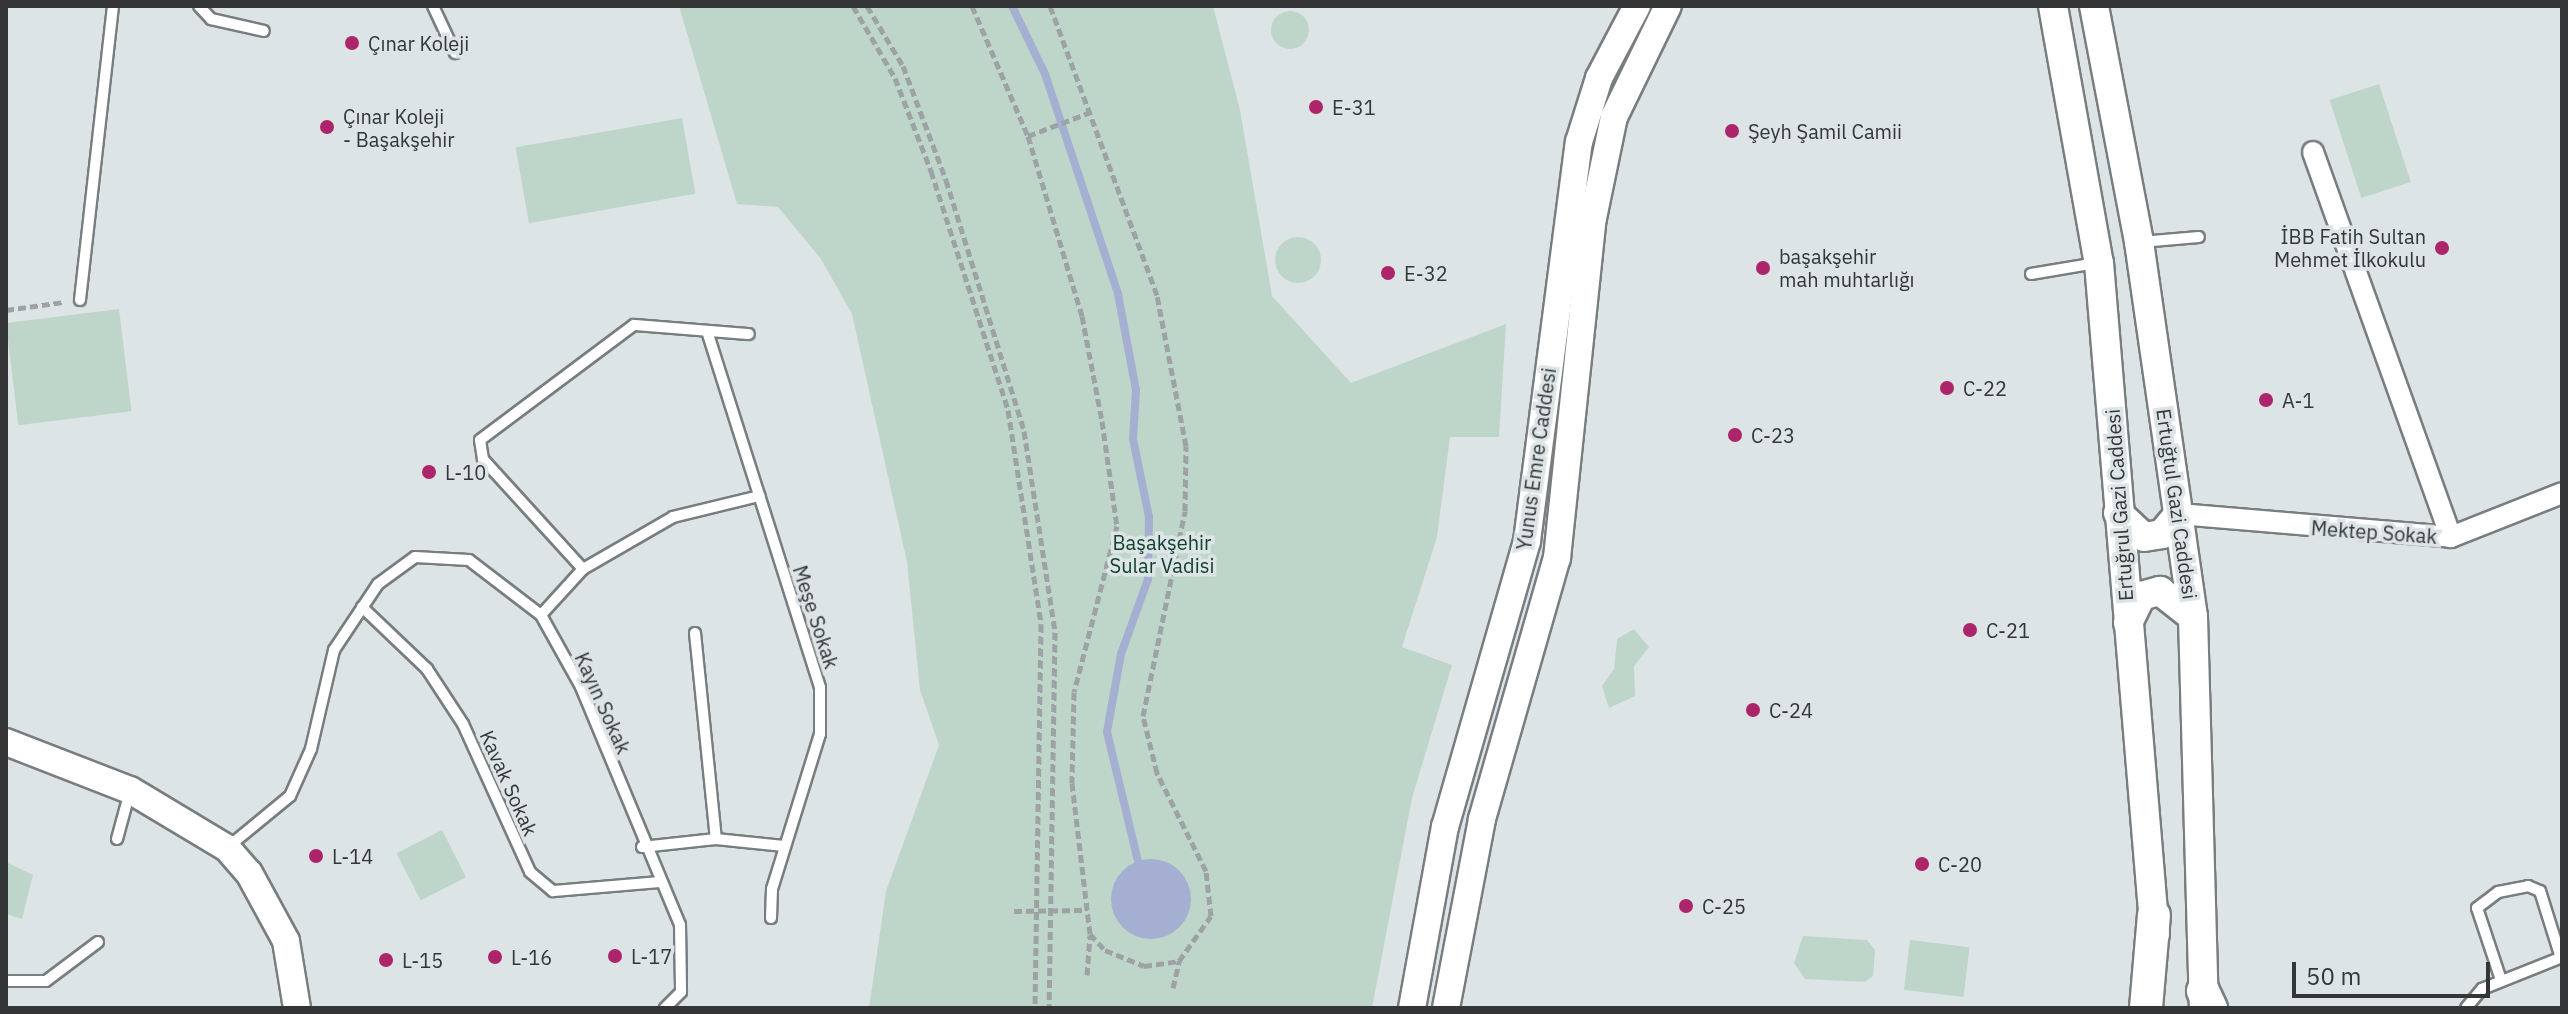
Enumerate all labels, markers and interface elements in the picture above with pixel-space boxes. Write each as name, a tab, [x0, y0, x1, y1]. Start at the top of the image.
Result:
place label: Çınar Koleji	[368, 31, 469, 55]
marker: Çınar Koleji	[343, 34, 361, 52]
place label: E-31	[1332, 95, 1376, 119]
marker: E-31	[1307, 98, 1325, 116]
place label: Çınar Koleji - Başakşehir	[343, 104, 455, 151]
marker: Çınar Koleji - Başakşehir	[318, 118, 336, 136]
place label: Şeyh Şamil Camii	[1748, 119, 1902, 143]
marker: Şeyh Şamil Camii	[1723, 122, 1741, 140]
place label: İBB Fatih Sultan Mehmet İlkokulu	[2274, 224, 2426, 271]
marker: İBB Fatih Sultan Mehmet İlkokulu	[2433, 239, 2451, 257]
place label: başakşehir mah muhtarlığı	[1779, 244, 1914, 291]
marker: başakşehir mah muhtarlığı	[1754, 259, 1772, 277]
place label: E-32	[1404, 261, 1448, 285]
marker: E-32	[1379, 264, 1397, 282]
street label: Yunus Emre Caddesi	[1511, 366, 1561, 552]
place label: C-22	[1963, 376, 2007, 400]
marker: C-22	[1938, 379, 1956, 397]
place label: A-1	[2282, 388, 2314, 412]
marker: A-1	[2257, 391, 2275, 409]
street label: Ertuğtul Gazi Caddesi	[2152, 407, 2202, 601]
street label: Ertuğrul Gazi Caddesi	[2100, 408, 2138, 602]
place label: C-23	[1751, 423, 1795, 447]
marker: C-23	[1726, 426, 1744, 444]
place label: L-10	[445, 460, 486, 484]
marker: L-10	[420, 463, 438, 481]
street label: Mektep Sokak	[2310, 516, 2438, 548]
park label: Başakşehir Sular Vadisi	[1110, 531, 1214, 578]
street label: Meşe Sokak	[788, 562, 844, 672]
place label: C-21	[1986, 618, 2030, 642]
marker: C-21	[1961, 621, 1979, 639]
street label: Kayın Sokak	[570, 649, 636, 757]
place label: C-24	[1769, 698, 1813, 722]
marker: C-24	[1744, 701, 1762, 719]
street label: Kavak Sokak	[475, 727, 543, 839]
place label: L-14	[332, 844, 373, 868]
marker: L-14	[307, 847, 325, 865]
place label: C-20	[1938, 852, 1982, 876]
marker: C-20	[1913, 855, 1931, 873]
place label: C-25	[1702, 894, 1746, 918]
marker: C-25	[1677, 897, 1695, 915]
place label: L-17	[631, 944, 672, 968]
place label: L-16	[511, 945, 552, 969]
scale bar	[2296, 946, 2494, 996]
marker: L-17	[606, 947, 624, 965]
place label: L-15	[402, 948, 443, 972]
marker: L-16	[486, 948, 504, 966]
marker: L-15	[377, 951, 395, 969]
text: 50 m	[2306, 960, 2361, 992]

